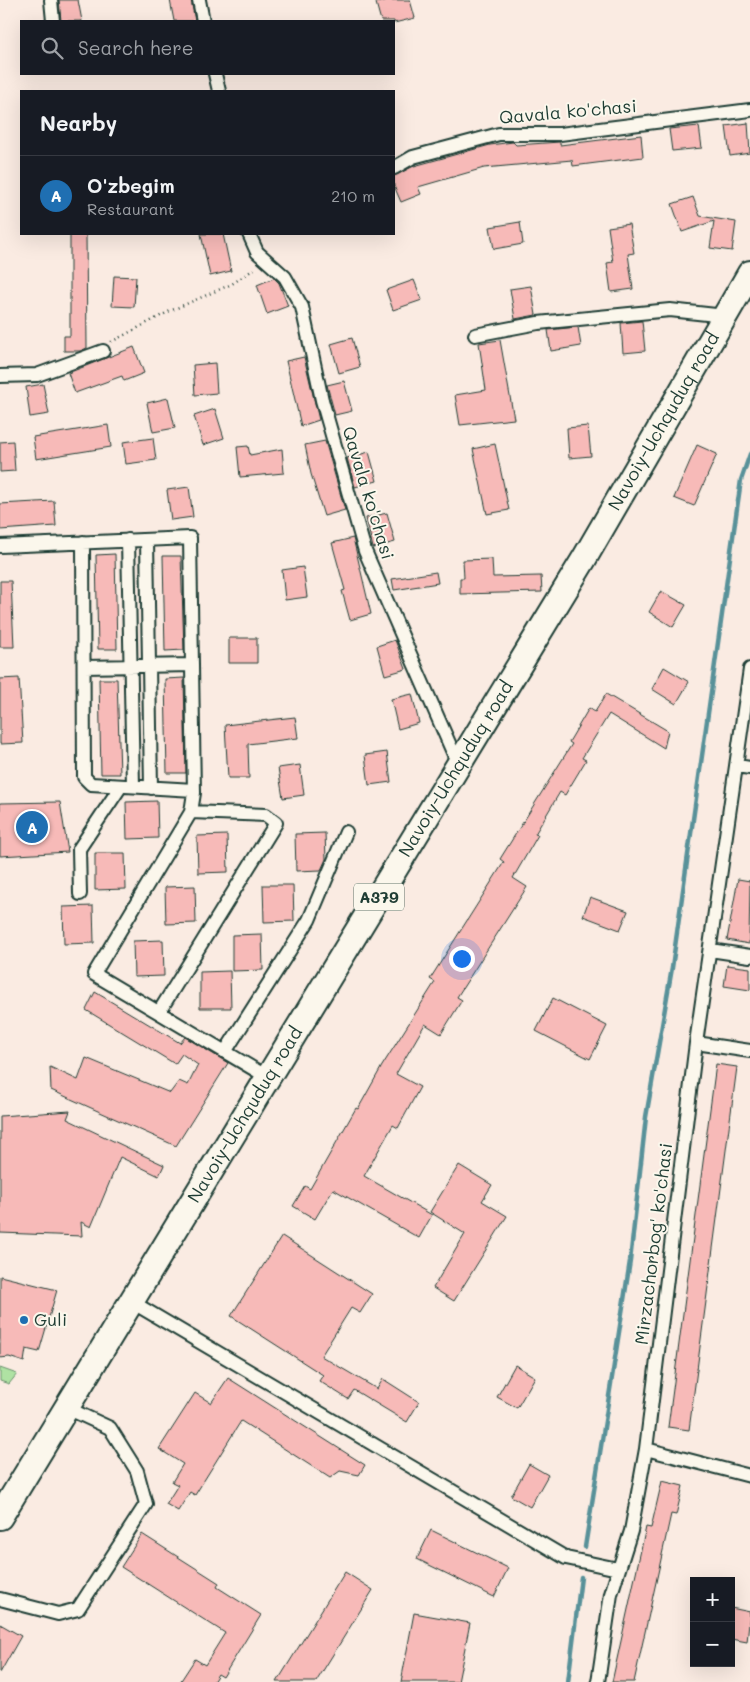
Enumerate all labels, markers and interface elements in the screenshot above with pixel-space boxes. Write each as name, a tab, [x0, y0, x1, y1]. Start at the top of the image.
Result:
search box	[20, 20, 395, 75]
icon: search	[38, 34, 66, 62]
text: Search here	[78, 35, 194, 60]
street label: Qavala ko'chasi	[498, 93, 638, 129]
text: Nearby	[40, 109, 117, 136]
text: O'zbegim	[87, 173, 174, 198]
text: A	[50, 185, 62, 206]
text: 210 m	[331, 185, 375, 206]
text: Restaurant	[87, 198, 175, 219]
street label: Navoiy-Uchquduq road	[602, 327, 724, 515]
street label: Qavala ko'chasi	[337, 423, 401, 562]
street label: Navoiy-Uchquduq road	[392, 676, 518, 861]
pin: A	[16, 808, 48, 846]
road number: A379	[354, 884, 404, 910]
your location	[449, 946, 475, 972]
street label: Navoiy-Uchquduq road	[181, 1022, 307, 1207]
street label: Mirzachorbog' ko'chasi	[629, 1142, 677, 1346]
place label: Guli	[34, 1307, 67, 1331]
marker: Guli	[18, 1314, 30, 1326]
map controls	[690, 1577, 735, 1667]
button: +	[690, 1577, 735, 1622]
button: −	[690, 1622, 735, 1667]

